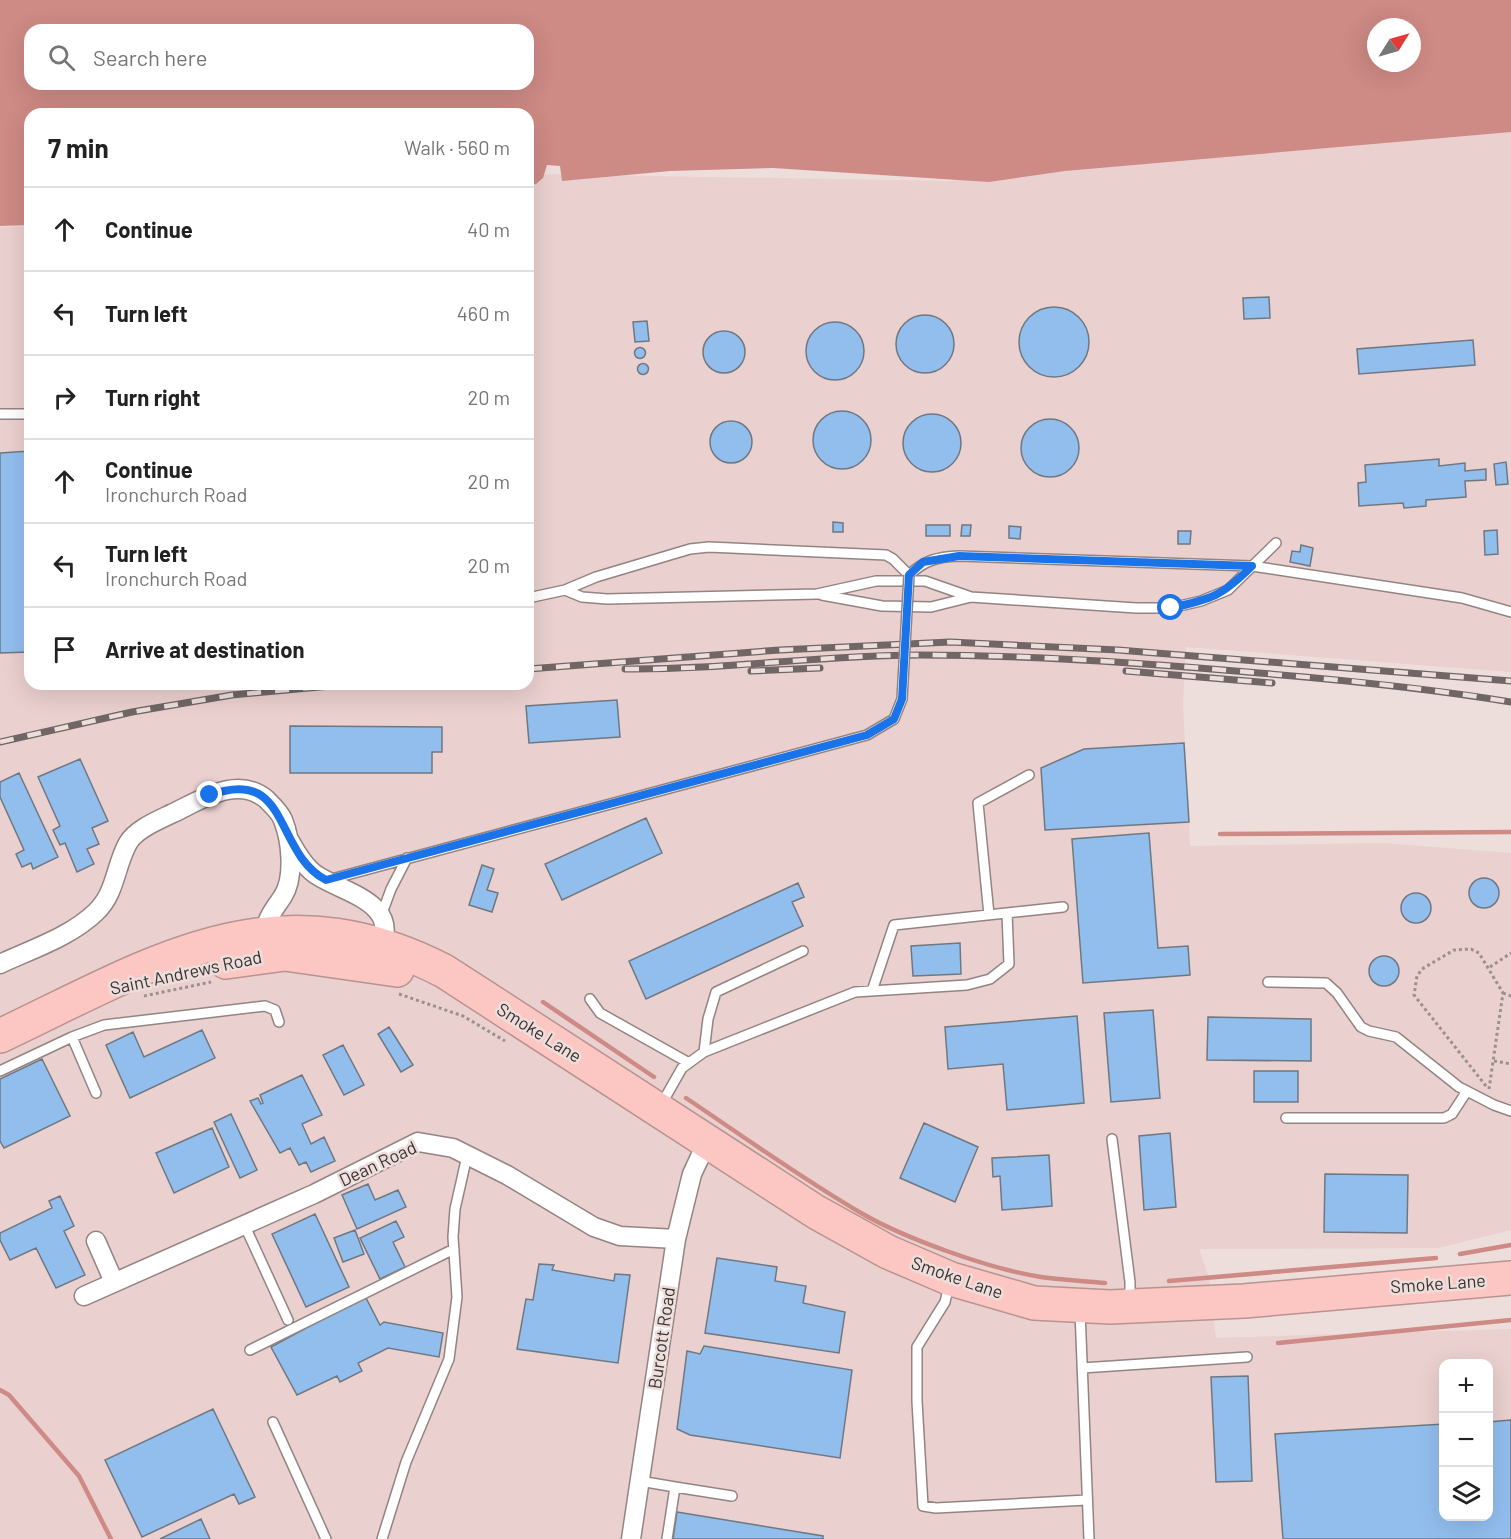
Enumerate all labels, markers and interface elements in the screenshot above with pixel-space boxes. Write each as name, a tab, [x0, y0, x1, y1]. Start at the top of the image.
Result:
north arrow	[1367, 18, 1421, 72]
search box	[24, 24, 534, 90]
icon: search	[45, 41, 78, 74]
text: Search here	[93, 44, 207, 70]
text: 7 min	[48, 132, 109, 163]
text: Walk · 560 m	[404, 135, 510, 159]
icon: ahead	[48, 213, 81, 246]
text: Continue	[105, 216, 193, 242]
text: 40 m	[467, 217, 510, 241]
icon: left	[48, 297, 81, 330]
text: Turn left	[105, 300, 188, 326]
text: 460 m	[457, 301, 510, 325]
icon: right	[48, 381, 81, 414]
text: Turn right	[105, 384, 200, 410]
text: 20 m	[467, 385, 510, 409]
text: Continue	[105, 456, 193, 482]
icon: ahead	[48, 465, 81, 498]
text: 20 m	[467, 469, 510, 493]
text: Ironchurch Road	[105, 482, 247, 506]
text: Turn left	[105, 540, 188, 566]
icon: left	[48, 549, 81, 582]
text: 20 m	[467, 553, 510, 577]
text: Ironchurch Road	[105, 566, 247, 590]
route start	[1157, 594, 1183, 620]
icon: arrive	[48, 633, 81, 666]
text: Arrive at destination	[105, 636, 304, 662]
route end	[196, 781, 222, 807]
street label: Saint Andrews Road	[108, 945, 264, 999]
street label: Smoke Lane	[493, 998, 586, 1067]
street label: Dean Road	[335, 1136, 420, 1191]
street label: Smoke Lane	[909, 1251, 1006, 1303]
street label: Smoke Lane	[1390, 1269, 1486, 1297]
street label: Burcott Road	[643, 1286, 679, 1390]
map controls	[1439, 1359, 1493, 1521]
button: +	[1439, 1359, 1493, 1413]
button: −	[1439, 1413, 1493, 1467]
button: layers	[1439, 1467, 1493, 1521]

